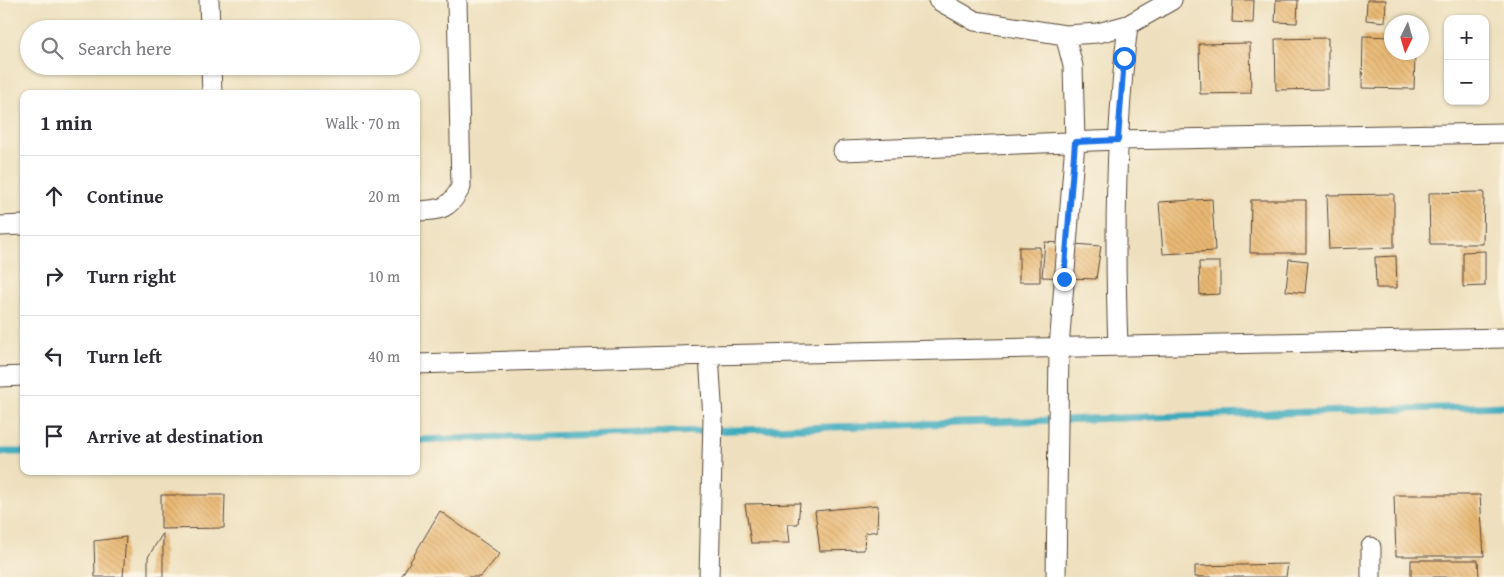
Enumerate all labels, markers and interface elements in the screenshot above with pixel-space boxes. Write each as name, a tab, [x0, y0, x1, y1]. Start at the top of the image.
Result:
north arrow	[1384, 15, 1429, 60]
map controls	[1444, 15, 1489, 105]
button: +	[1444, 15, 1489, 60]
search box	[20, 20, 420, 75]
icon: search	[38, 34, 66, 62]
text: Search here	[78, 34, 172, 62]
route start	[1113, 47, 1136, 70]
button: −	[1444, 60, 1489, 105]
text: 1 min	[40, 107, 92, 138]
text: Walk · 70 m	[325, 111, 400, 135]
icon: ahead	[40, 182, 68, 210]
text: Continue	[87, 182, 164, 210]
text: 20 m	[368, 184, 400, 208]
icon: right	[40, 262, 68, 290]
text: Turn right	[87, 262, 176, 290]
text: 10 m	[368, 264, 400, 288]
route end	[1053, 268, 1076, 291]
icon: left	[40, 342, 68, 370]
text: Turn left	[87, 342, 162, 370]
text: 40 m	[368, 344, 400, 368]
icon: arrive	[40, 422, 68, 450]
text: Arrive at destination	[87, 422, 263, 450]

